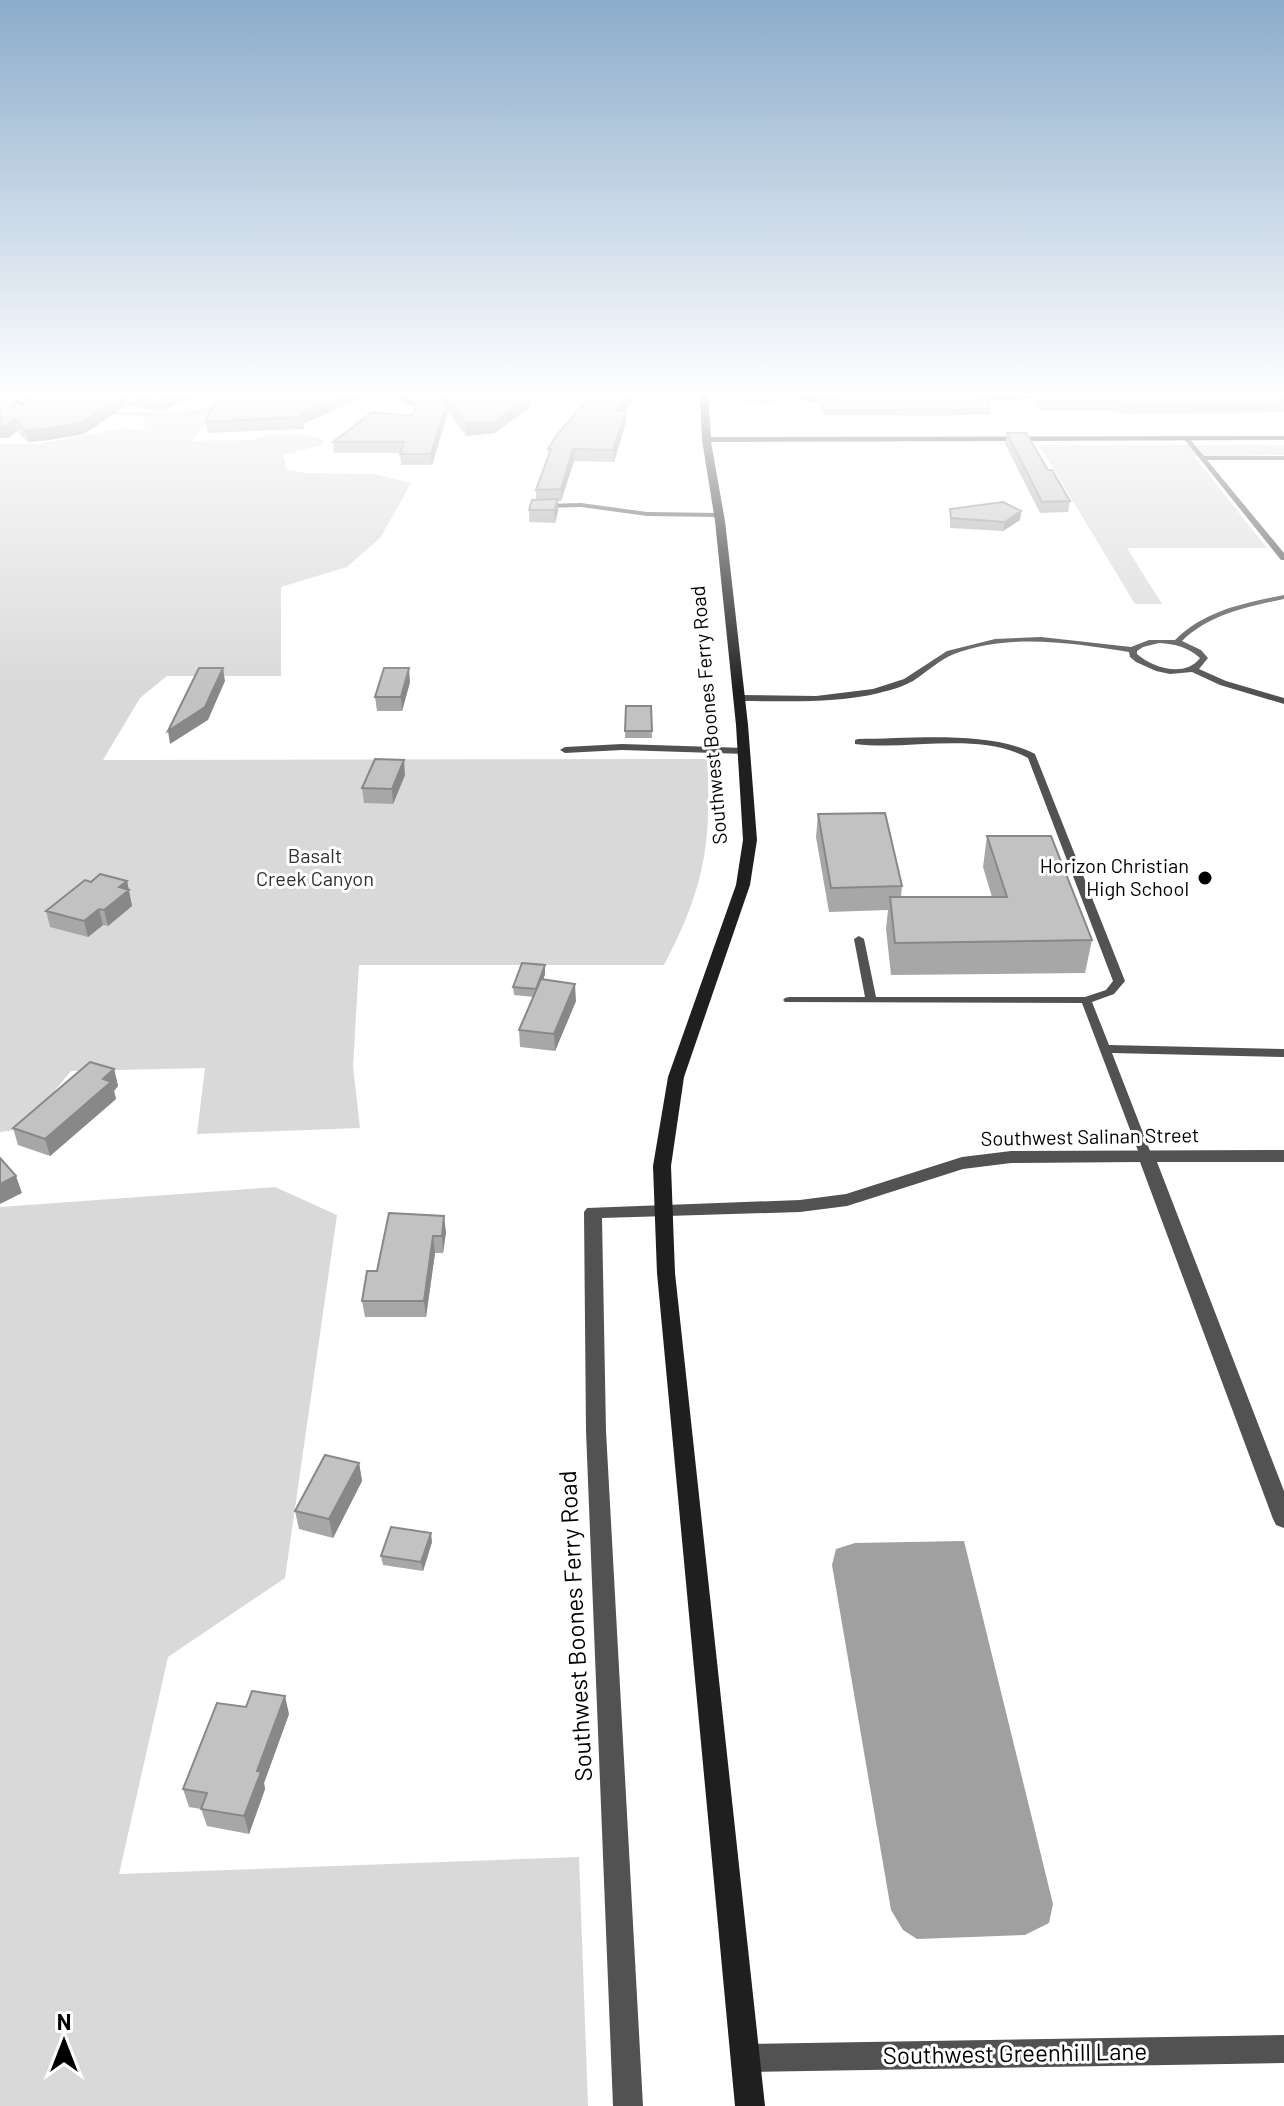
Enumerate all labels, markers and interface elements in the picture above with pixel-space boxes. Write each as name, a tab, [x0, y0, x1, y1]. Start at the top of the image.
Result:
street label: Southwest Boones Ferry Road	[685, 585, 731, 845]
park label: Basalt Creek Canyon	[256, 843, 374, 890]
place label: Horizon Christian High School	[1040, 853, 1189, 900]
marker: Horizon Christian High School	[1196, 869, 1214, 887]
street label: Southwest Salinan Street	[981, 1122, 1199, 1150]
street label: Southwest Boones Ferry Road	[552, 1470, 597, 1782]
north arrow	[24, 2002, 104, 2082]
text: N	[57, 2008, 71, 2034]
street label: Southwest Greenhill Lane	[883, 2036, 1147, 2069]

